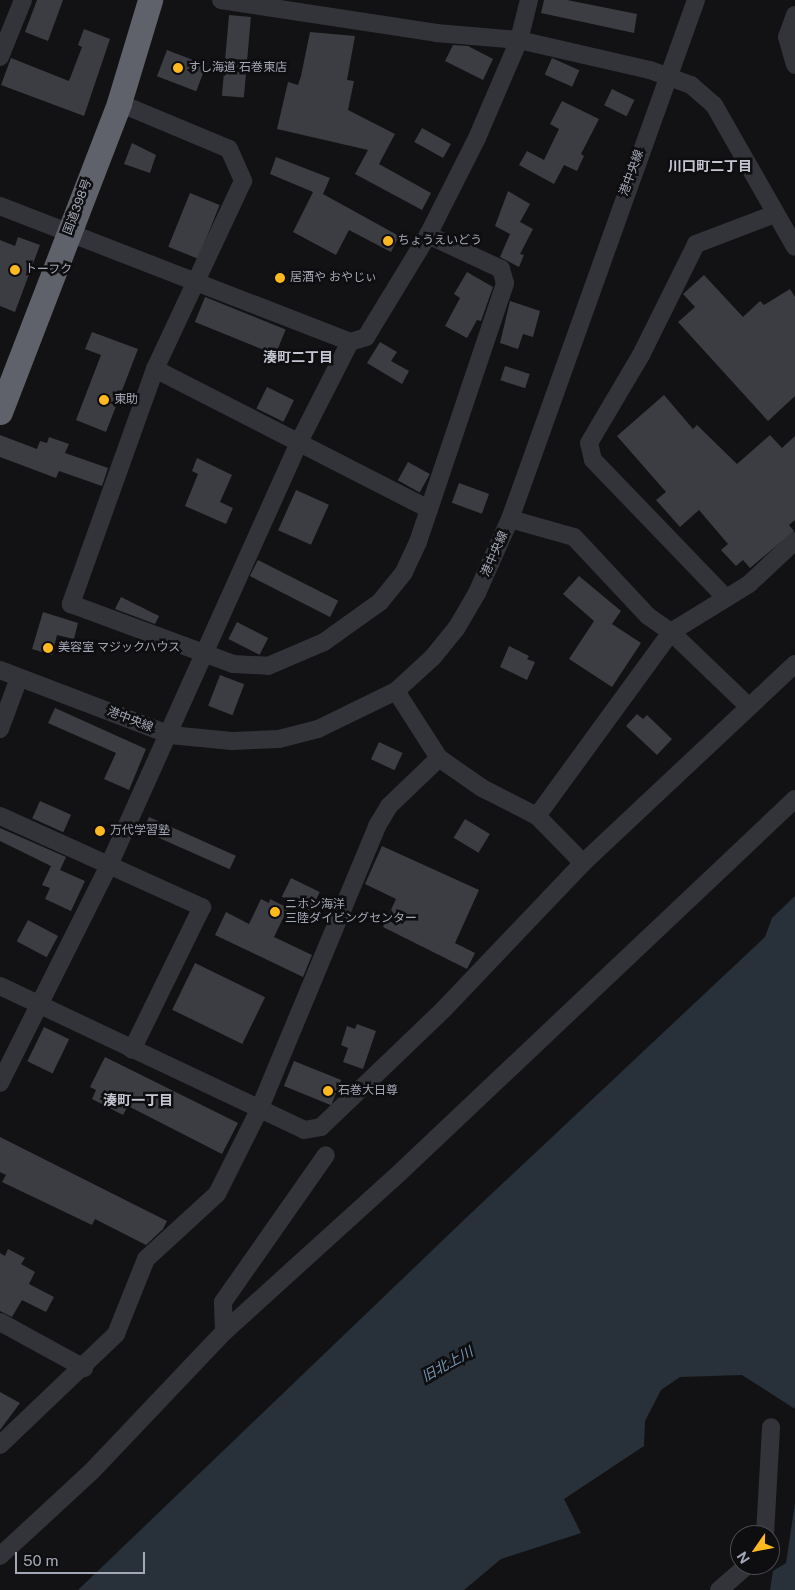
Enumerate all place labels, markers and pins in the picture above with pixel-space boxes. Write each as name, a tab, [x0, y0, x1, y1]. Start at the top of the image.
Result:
place label: すし海道 石巻東店	[188, 61, 287, 75]
marker: すし海道 石巻東店	[172, 62, 184, 74]
place label: ちょうえいどう	[398, 234, 482, 248]
marker: ちょうえいどう	[382, 235, 394, 247]
place label: トーフク	[25, 263, 73, 277]
marker: トーフク	[9, 264, 21, 276]
place label: 居酒や おやじぃ	[290, 271, 377, 285]
marker: 居酒や おやじぃ	[274, 272, 286, 284]
place label: 東助	[114, 393, 138, 407]
marker: 東助	[98, 394, 110, 406]
place label: 美容室 マジックハウス	[58, 641, 181, 655]
marker: 美容室 マジックハウス	[42, 642, 54, 654]
place label: 万代学習塾	[110, 824, 170, 838]
marker: 万代学習塾	[94, 825, 106, 837]
place label: ニホン海洋 三陸ダイビングセンター	[285, 898, 417, 926]
marker: ニホン海洋 三陸ダイビングセンター	[269, 906, 281, 918]
place label: 石巻大日尊	[338, 1084, 398, 1098]
marker: 石巻大日尊	[322, 1085, 334, 1097]

